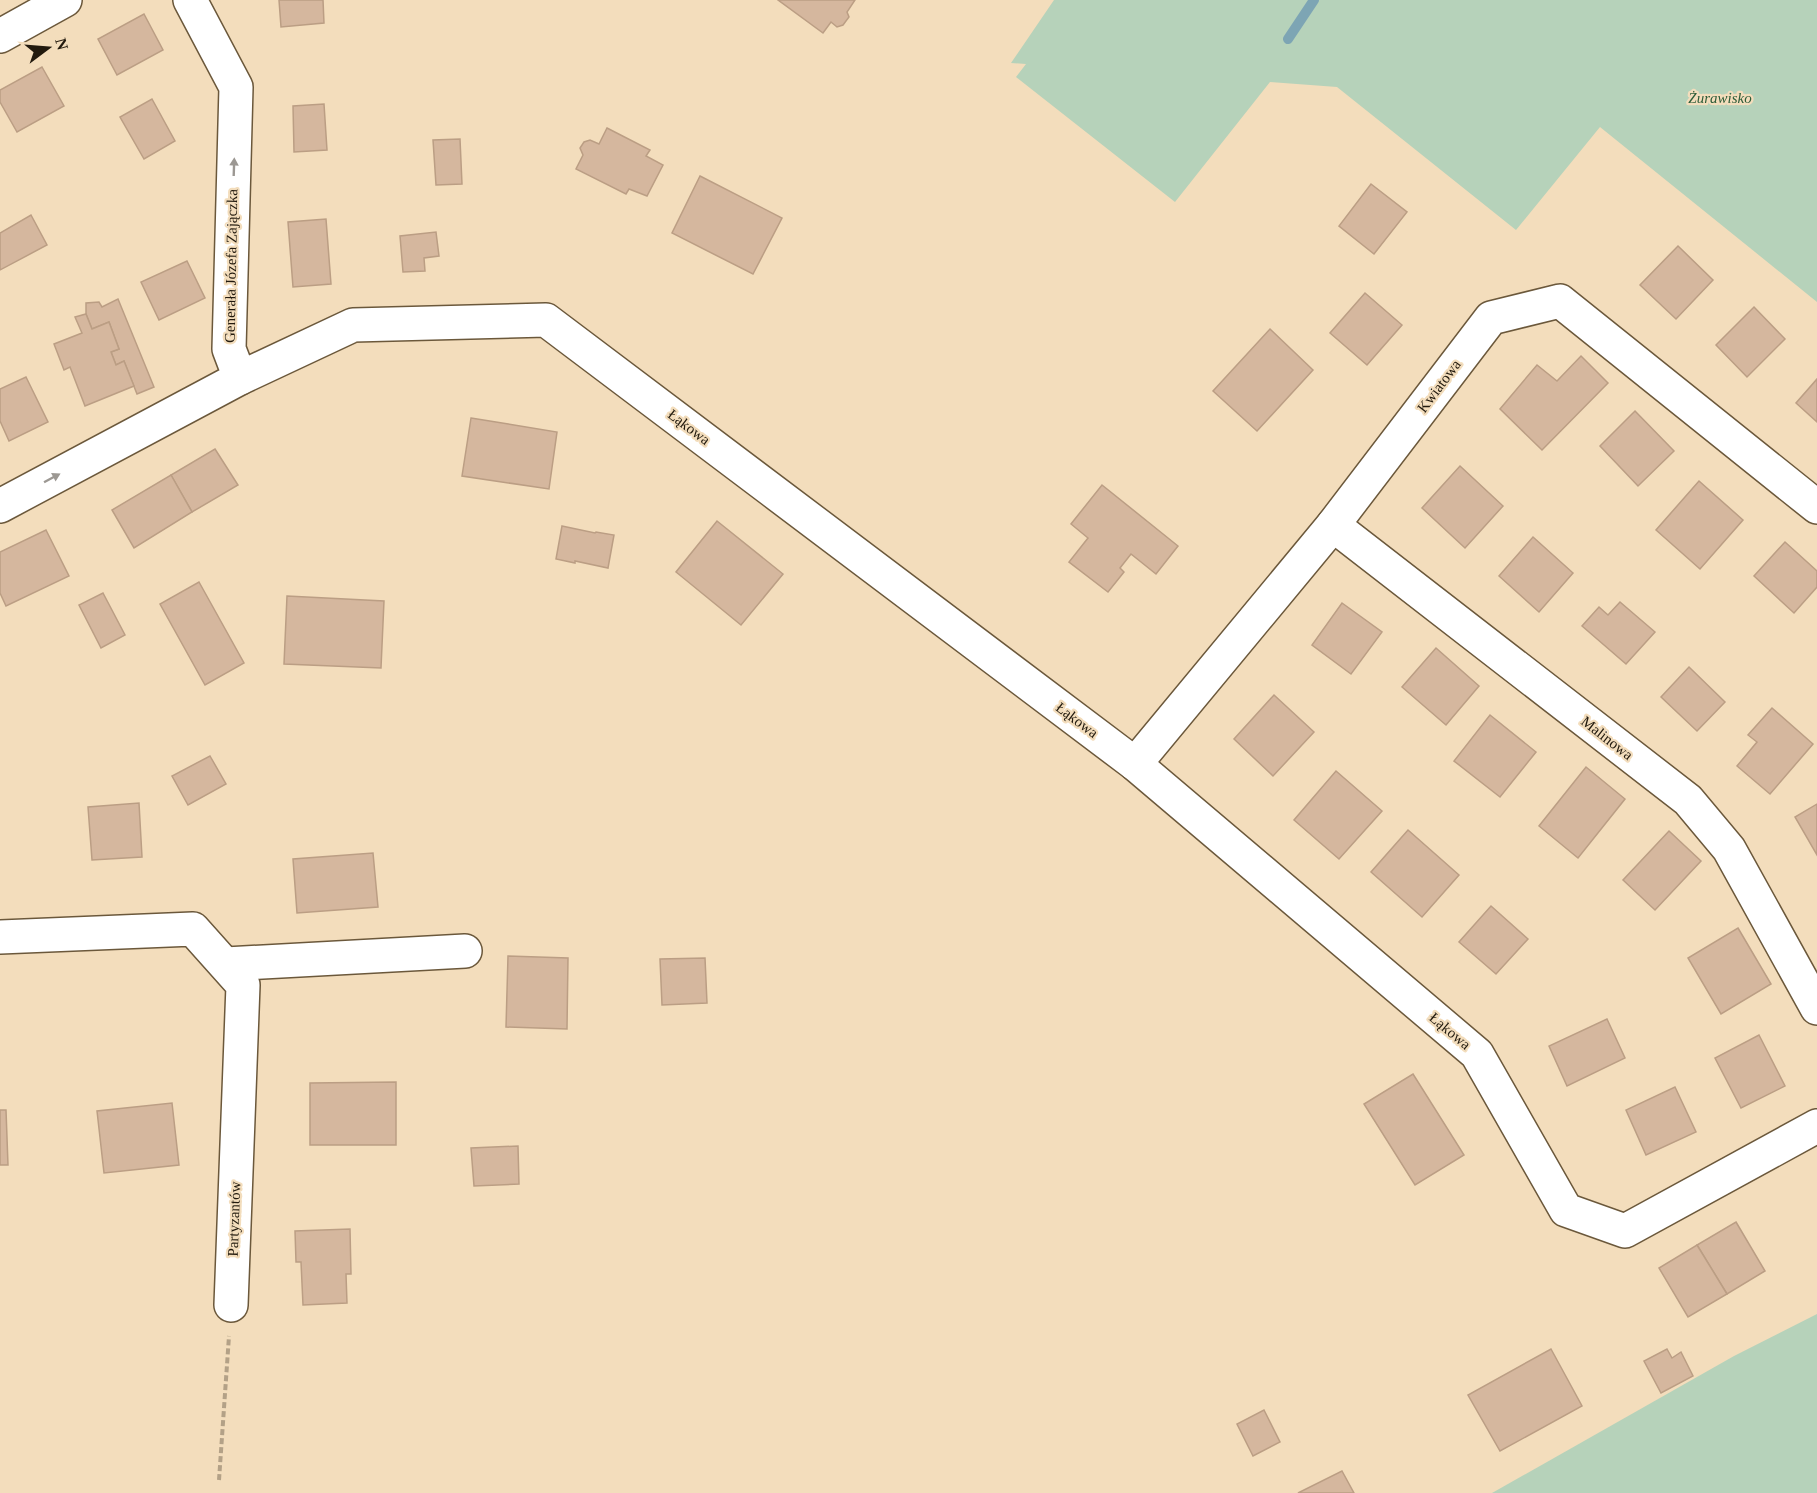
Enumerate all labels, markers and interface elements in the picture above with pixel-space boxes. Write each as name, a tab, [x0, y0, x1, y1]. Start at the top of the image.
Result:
north arrow	[18, 18, 78, 78]
text: N	[52, 36, 72, 52]
park label: Żurawisko	[1688, 90, 1752, 106]
one-way arrow	[229, 158, 238, 177]
street label: Generała Józefa Zajączka	[222, 189, 240, 343]
street label: Kwiatowa	[1414, 356, 1464, 415]
street label: Łąkowa	[665, 406, 713, 448]
one-way arrow	[43, 473, 60, 483]
street label: Łąkowa	[1053, 699, 1101, 741]
street label: Malinowa	[1578, 713, 1636, 763]
street label: Łąkowa	[1426, 1009, 1474, 1053]
street label: Partyzantów	[225, 1181, 243, 1257]

